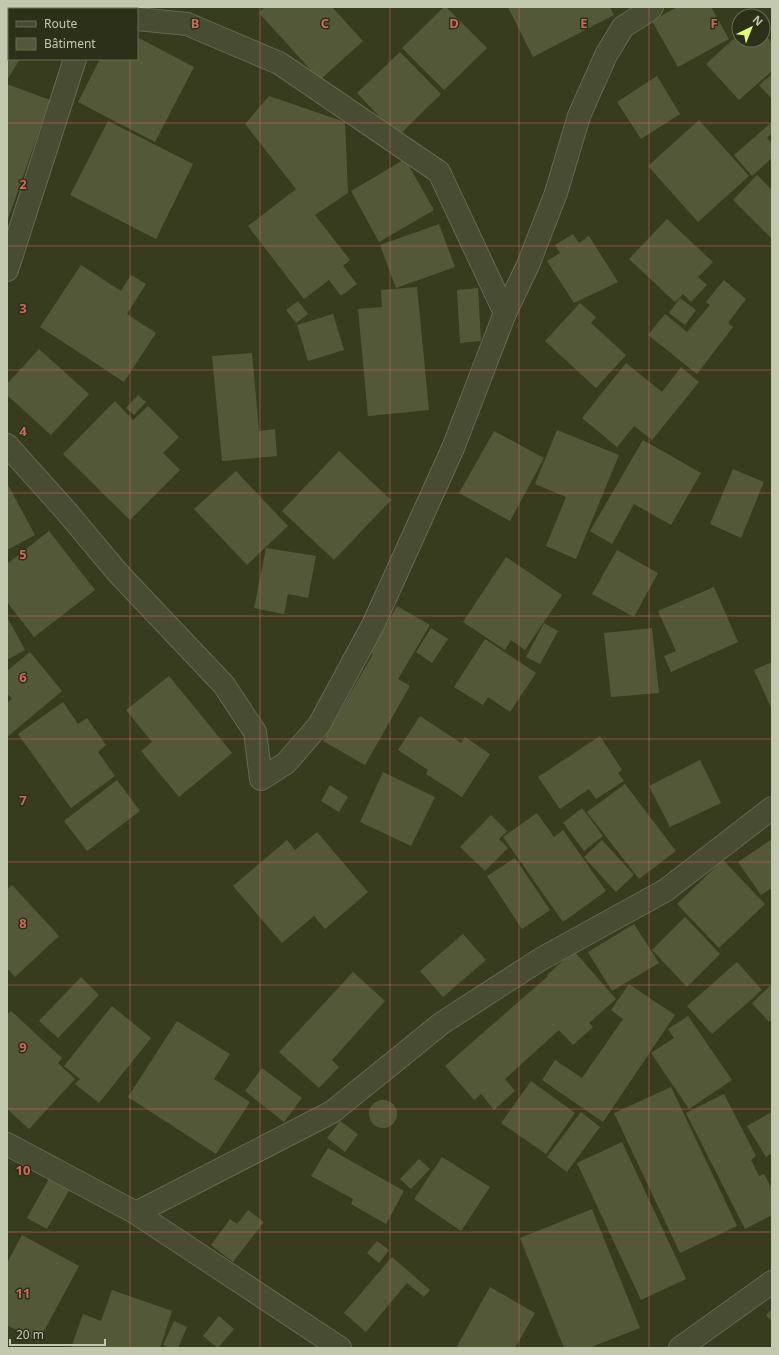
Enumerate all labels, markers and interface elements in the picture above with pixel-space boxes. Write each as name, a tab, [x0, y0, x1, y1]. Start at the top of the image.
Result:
legend	[8, 8, 138, 60]
north arrow	[731, 8, 771, 48]
text: N	[750, 12, 767, 29]
text: B	[191, 14, 199, 32]
text: C	[321, 14, 329, 32]
text: D	[449, 14, 459, 32]
text: E	[580, 14, 588, 32]
text: F	[710, 14, 718, 32]
text: Route	[44, 15, 77, 32]
text: Bâtiment	[44, 35, 96, 52]
text: 2	[19, 175, 27, 193]
text: 3	[19, 299, 27, 317]
text: 4	[19, 422, 27, 440]
text: 5	[19, 545, 27, 563]
text: 6	[19, 668, 27, 686]
text: 7	[19, 791, 27, 809]
text: 8	[19, 914, 27, 932]
text: 9	[19, 1038, 27, 1056]
text: 10	[16, 1161, 30, 1179]
text: 11	[16, 1284, 30, 1302]
scale bar	[10, 1321, 105, 1347]
text: 20 m	[16, 1326, 44, 1343]

